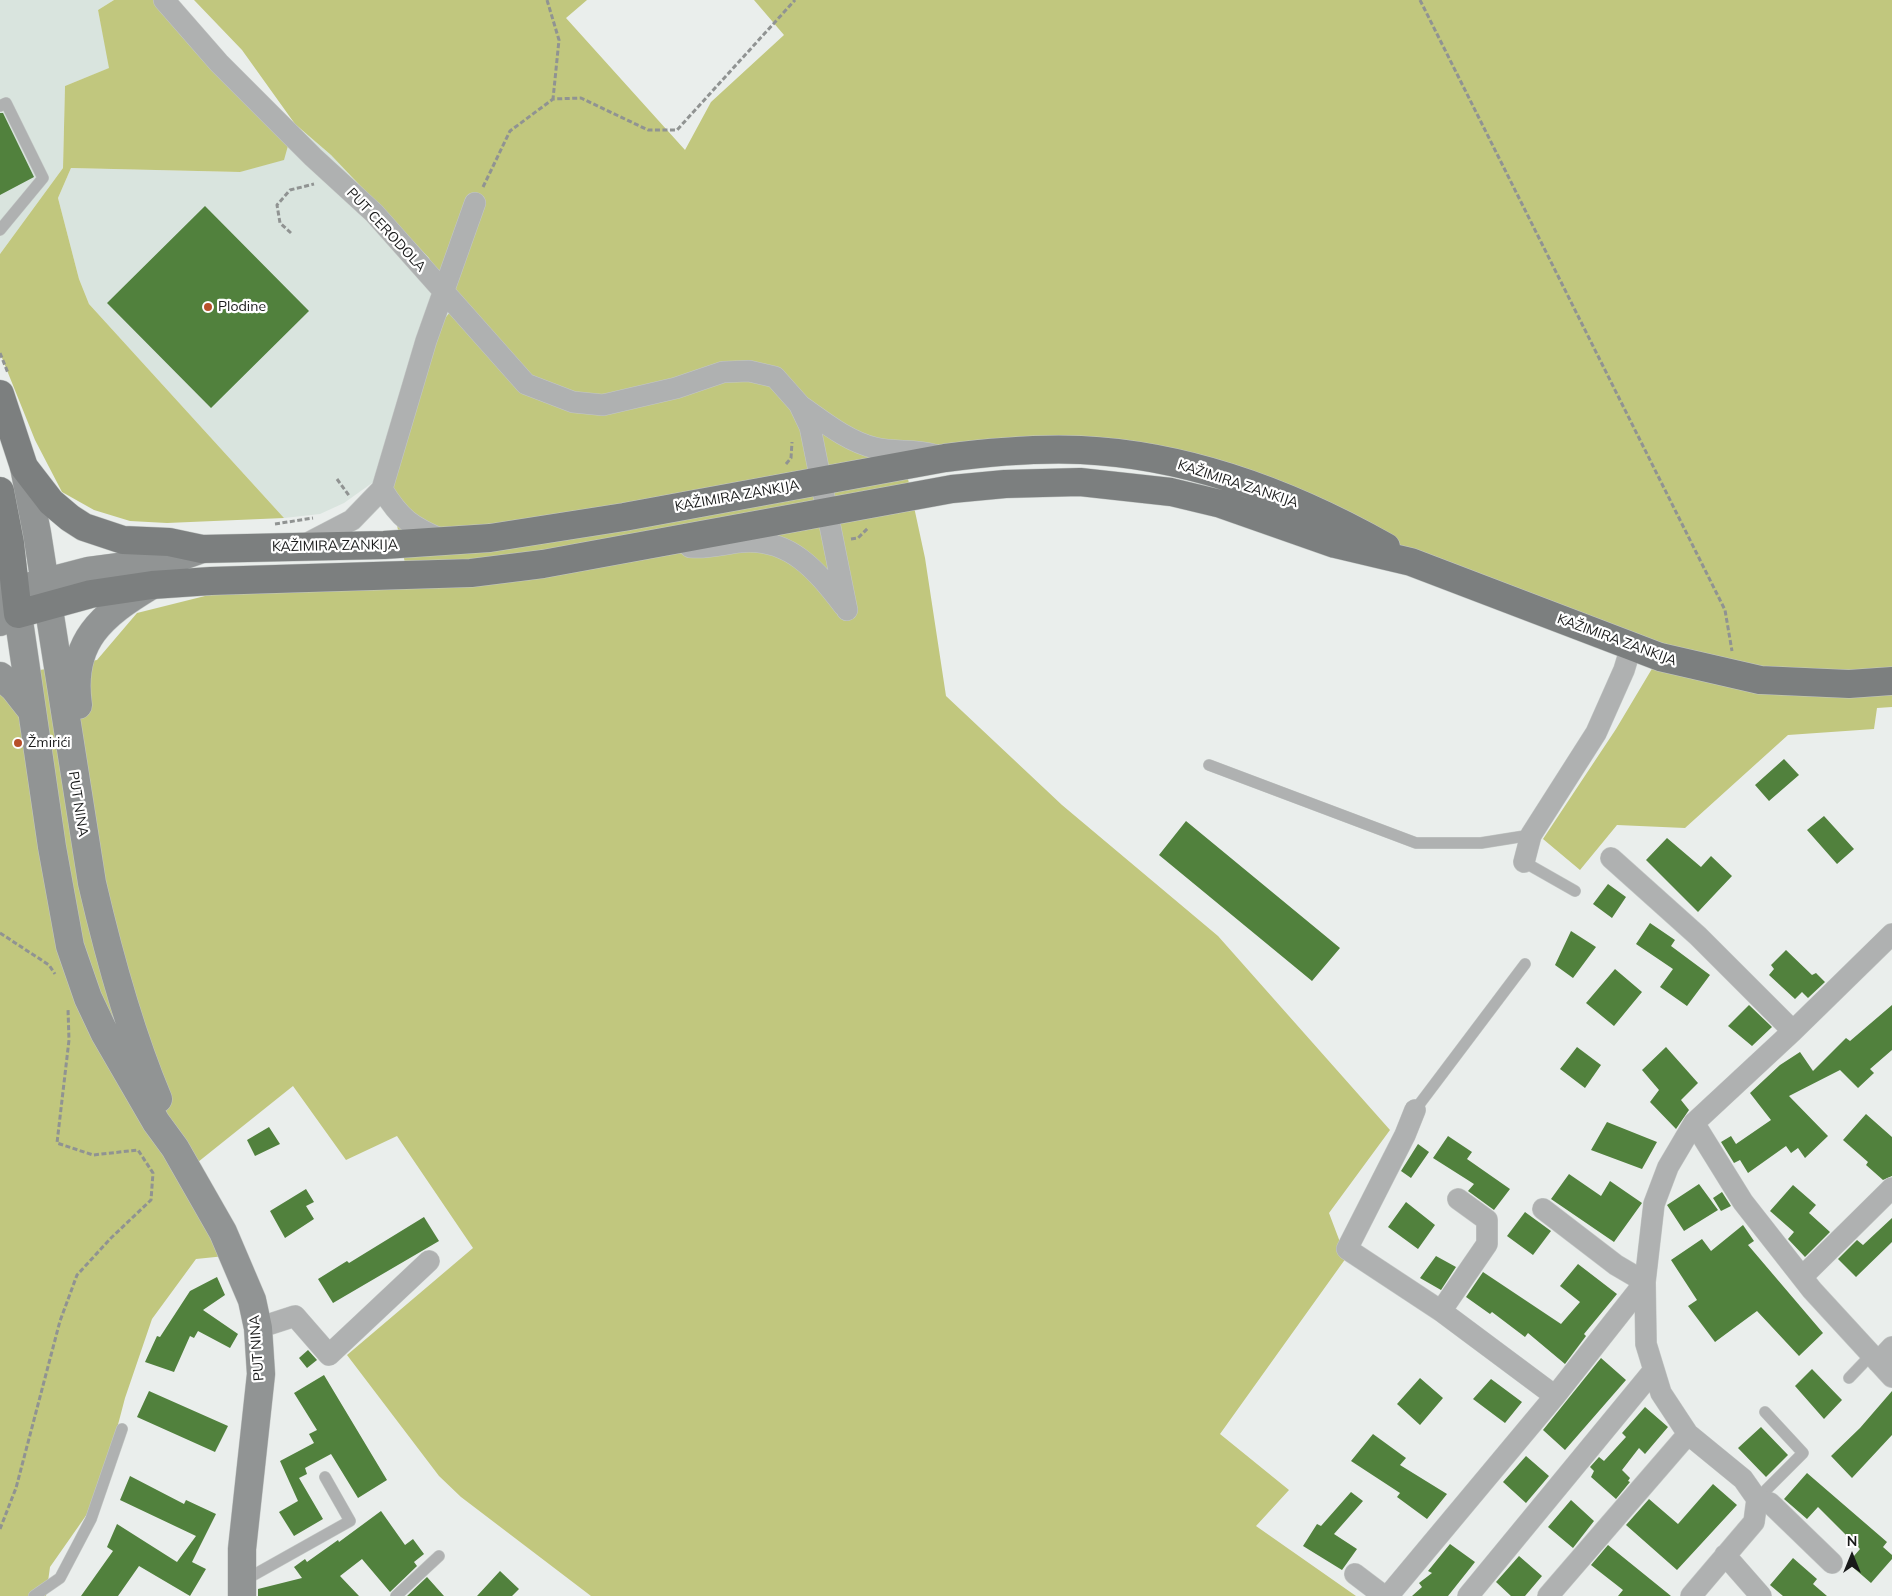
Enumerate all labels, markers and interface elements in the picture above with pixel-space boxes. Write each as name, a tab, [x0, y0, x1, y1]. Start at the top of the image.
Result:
street label: PUT CERODOLA	[343, 185, 429, 275]
place label: Plodine	[218, 299, 266, 315]
marker: Plodine	[202, 301, 214, 313]
street label: KAŽIMIRA ZANKIJA	[1175, 457, 1301, 511]
street label: KAŽIMIRA ZANKIJA	[673, 477, 801, 515]
street label: KAŽIMIRA ZANKIJA	[272, 537, 398, 555]
street label: KAŽIMIRA ZANKIJA	[1555, 611, 1679, 669]
place label: Žmirići	[28, 735, 71, 751]
marker: Žmirići	[12, 737, 24, 749]
street label: PUT NINA	[65, 770, 91, 838]
street label: PUT NINA	[246, 1314, 268, 1382]
north arrow	[1827, 1531, 1877, 1581]
text: N	[1847, 1532, 1857, 1550]

